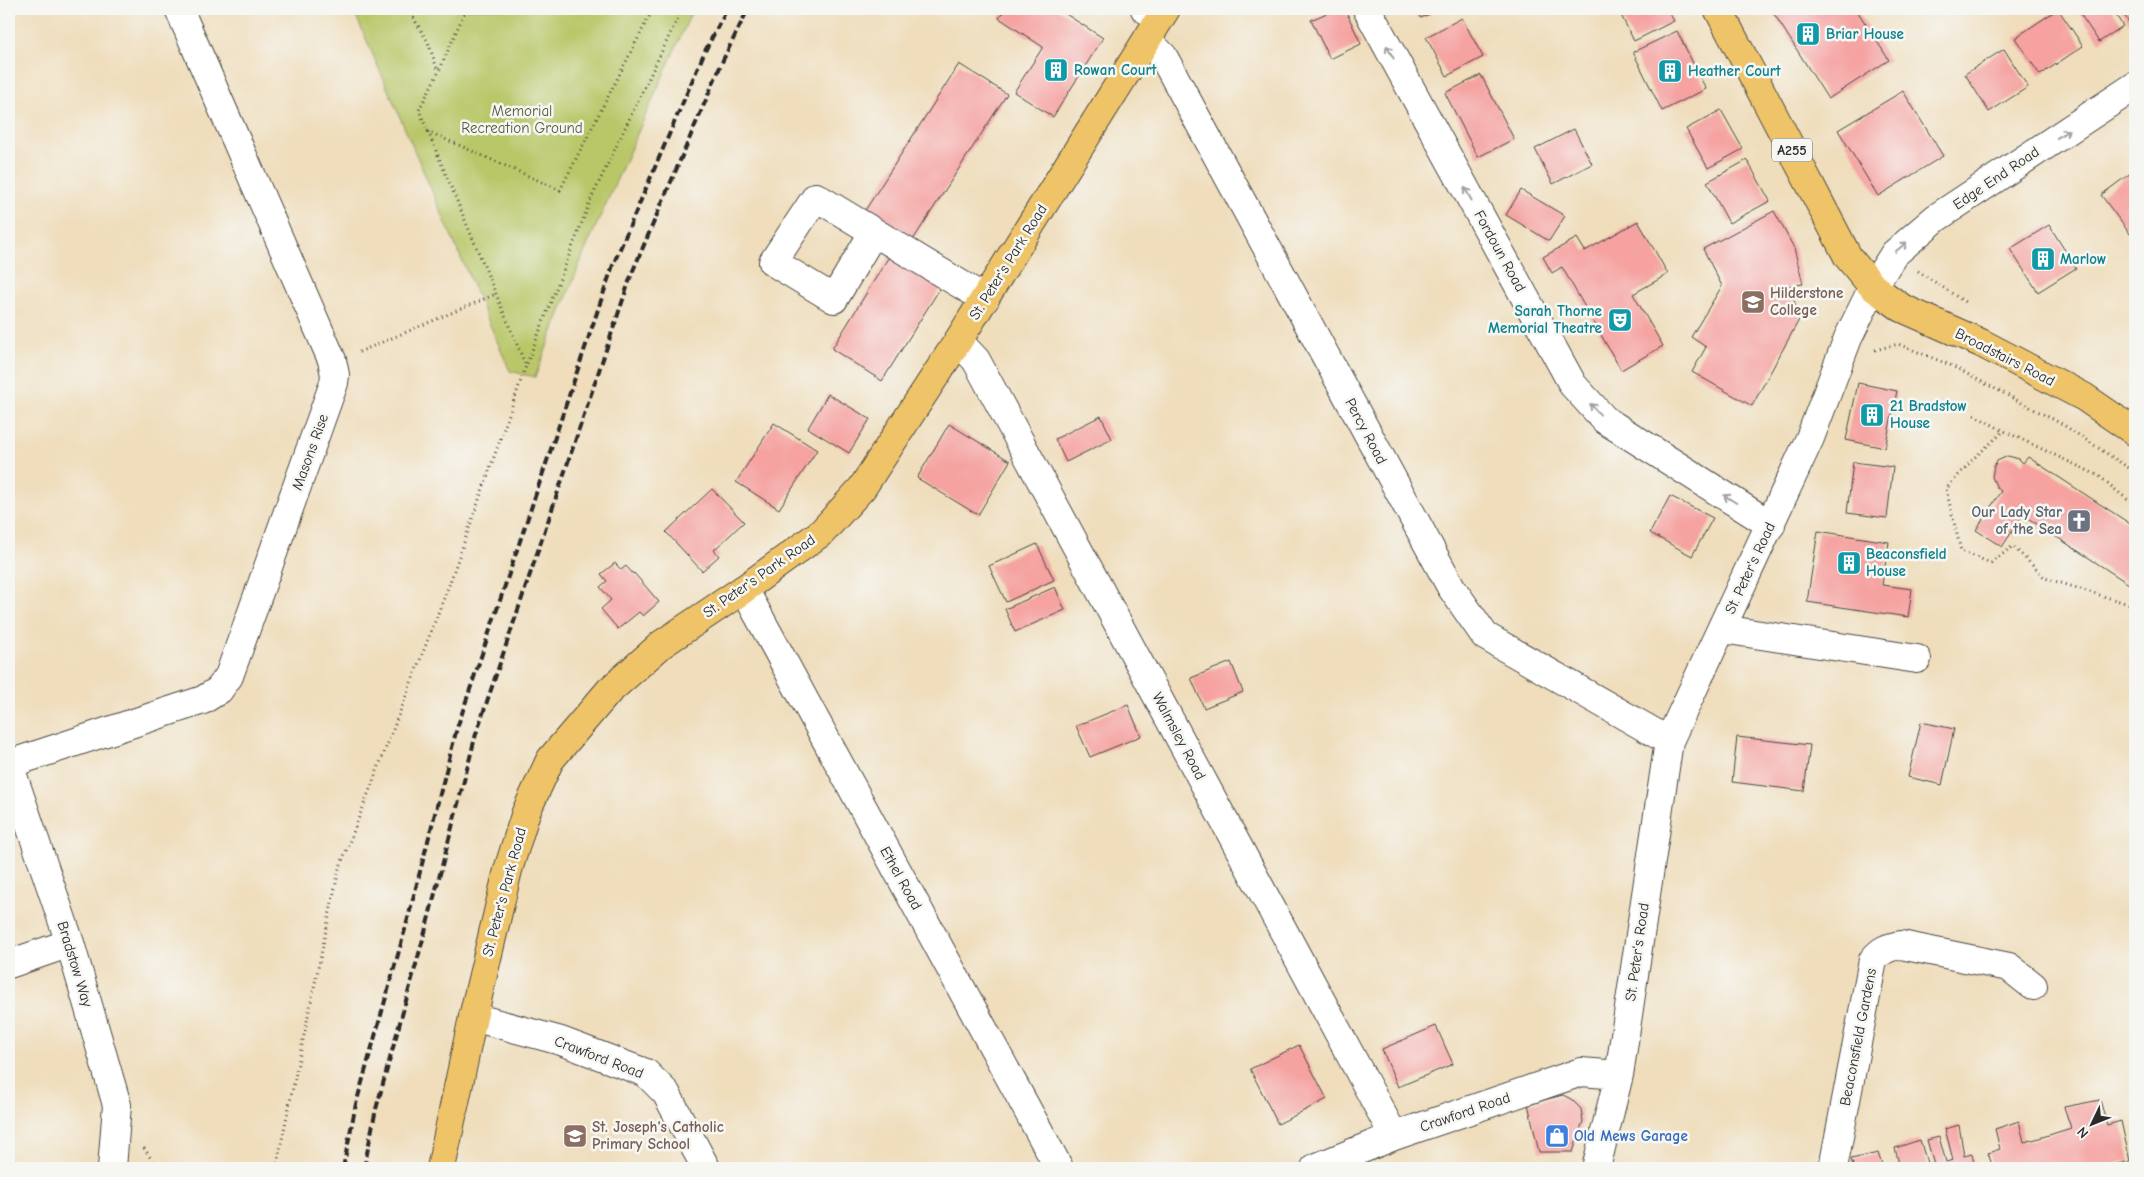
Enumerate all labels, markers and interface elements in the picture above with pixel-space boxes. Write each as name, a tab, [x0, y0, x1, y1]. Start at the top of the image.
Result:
building icon: Briar House	[1795, 21, 1821, 47]
place label: Briar House	[1826, 25, 1904, 43]
one-way arrow	[1385, 44, 1395, 59]
building icon: Rowan Court	[1043, 57, 1069, 83]
building icon: Heather Court	[1657, 58, 1683, 84]
place label: Rowan Court	[1074, 61, 1157, 79]
place label: Heather Court	[1688, 62, 1782, 80]
park label: Memorial Recreation Ground	[461, 102, 583, 137]
one-way arrow	[2056, 129, 2070, 139]
road number: A255	[1772, 138, 1812, 162]
street label: Edge End Road	[1949, 143, 2043, 213]
one-way arrow	[1463, 187, 1473, 202]
street label: St. Peter's Park Road	[965, 201, 1051, 323]
street label: Fordoun Road	[1470, 207, 1530, 295]
one-way arrow	[1895, 242, 1908, 253]
building icon: Marlow	[2030, 246, 2056, 272]
place label: Marlow	[2060, 250, 2106, 268]
place label: Hilderstone College	[1770, 284, 1843, 319]
school or university icon: Hilderstone College	[1740, 289, 1766, 315]
place label: Sarah Thorne Memorial Theatre	[1488, 302, 1602, 337]
theatre icon: Sarah Thorne Memorial Theatre	[1607, 307, 1633, 333]
street label: Broadstairs Road	[1952, 324, 2058, 390]
street label: Percy Road	[1341, 395, 1391, 467]
place label: 21 Bradstow House	[1890, 397, 1967, 432]
one-way arrow	[1589, 402, 1601, 415]
building icon: 21 Bradstow House	[1859, 402, 1885, 428]
street label: Masons Rise	[288, 411, 332, 493]
one-way arrow	[1723, 494, 1737, 504]
place label: Our Lady Star of the Sea	[1972, 503, 2062, 538]
church icon: Our Lady Star of the Sea	[2066, 508, 2092, 534]
street label: St. Peter's Road	[1721, 519, 1779, 617]
street label: St. Peter's Park Road	[699, 531, 819, 621]
place label: Beaconsfield House	[1866, 545, 1947, 580]
building icon: Beaconsfield House	[1836, 550, 1862, 576]
street label: Walmsley Road	[1148, 689, 1210, 783]
street label: St. Peter's Park Road	[478, 826, 530, 958]
street label: Ethel Road	[876, 843, 926, 913]
street label: St. Peter's Road	[1621, 902, 1653, 1002]
street label: Bradstow Way	[53, 919, 97, 1009]
street label: Beaconsfield Gardens	[1836, 967, 1880, 1107]
street label: Crawford Road	[552, 1032, 646, 1082]
street label: Crawford Road	[1417, 1088, 1513, 1136]
north arrow	[2066, 1100, 2116, 1150]
place label: St. Joseph's Catholic Primary School	[592, 1118, 724, 1153]
school or university icon: St. Joseph's Catholic Primary School	[562, 1123, 588, 1149]
shop icon: Old Mews Garage	[1544, 1123, 1570, 1149]
text: N	[2074, 1123, 2092, 1142]
place label: Old Mews Garage	[1574, 1127, 1688, 1145]

